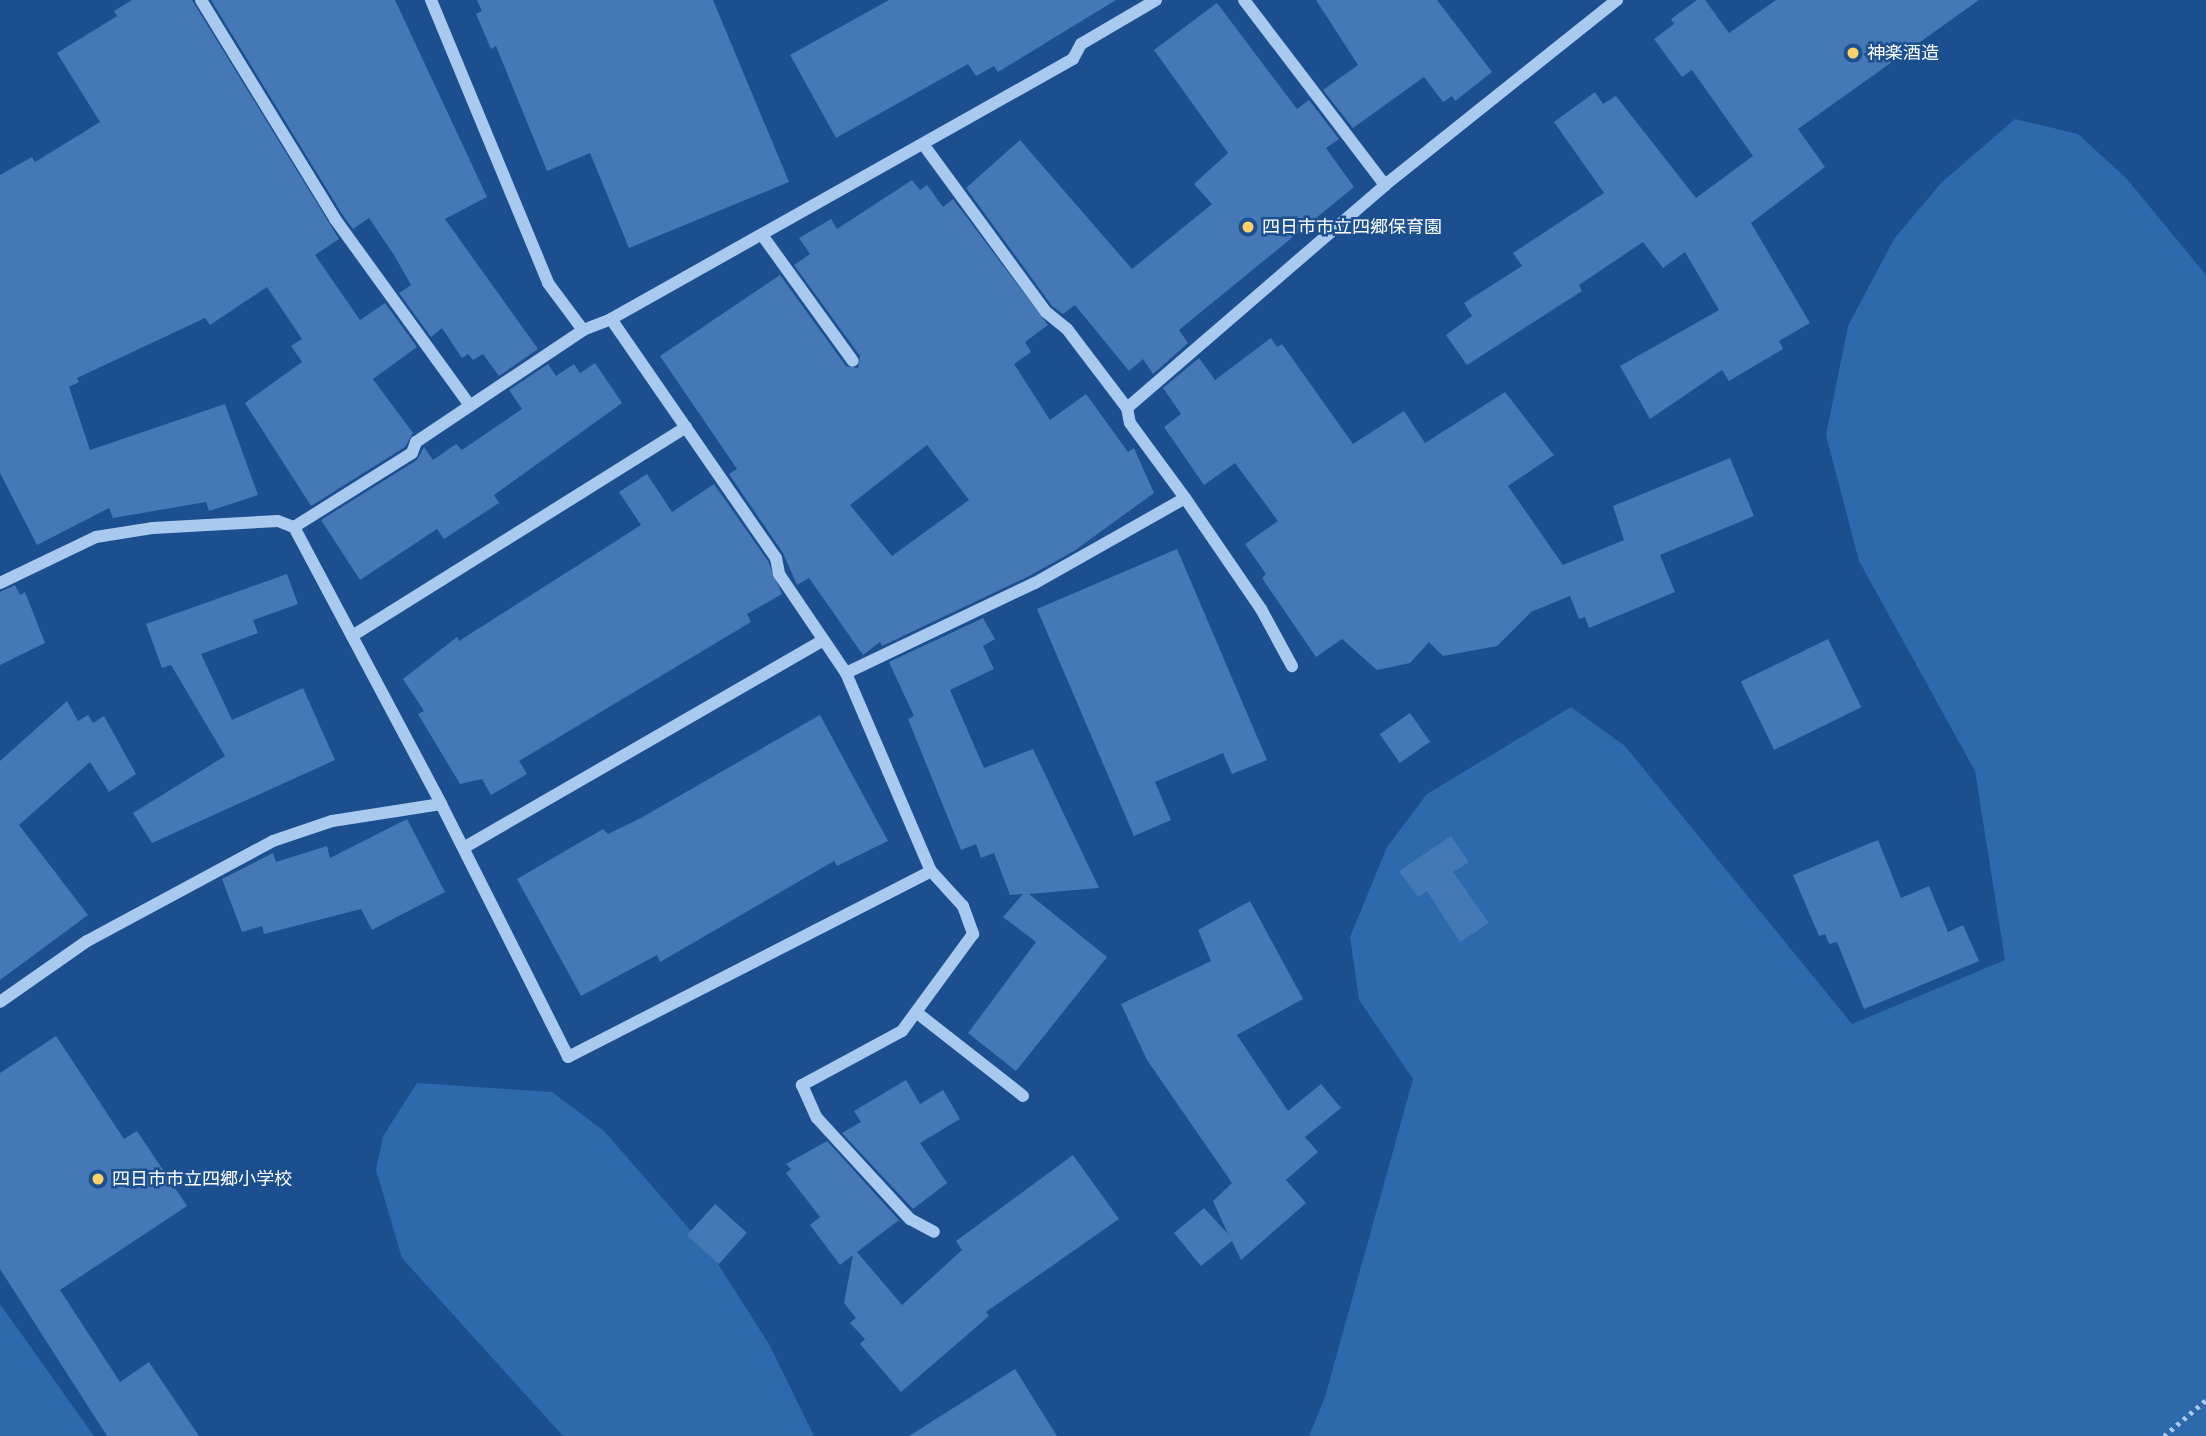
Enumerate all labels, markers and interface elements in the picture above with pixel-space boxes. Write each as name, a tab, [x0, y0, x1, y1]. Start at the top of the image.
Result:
place label: 神楽酒造	[1867, 42, 1939, 64]
marker: 神楽酒造	[1845, 45, 1861, 61]
place label: 四日市市立四郷保育園	[1262, 216, 1442, 238]
marker: 四日市市立四郷保育園	[1240, 219, 1256, 235]
place label: 四日市市立四郷小学校	[112, 1168, 292, 1190]
marker: 四日市市立四郷小学校	[90, 1171, 106, 1187]

